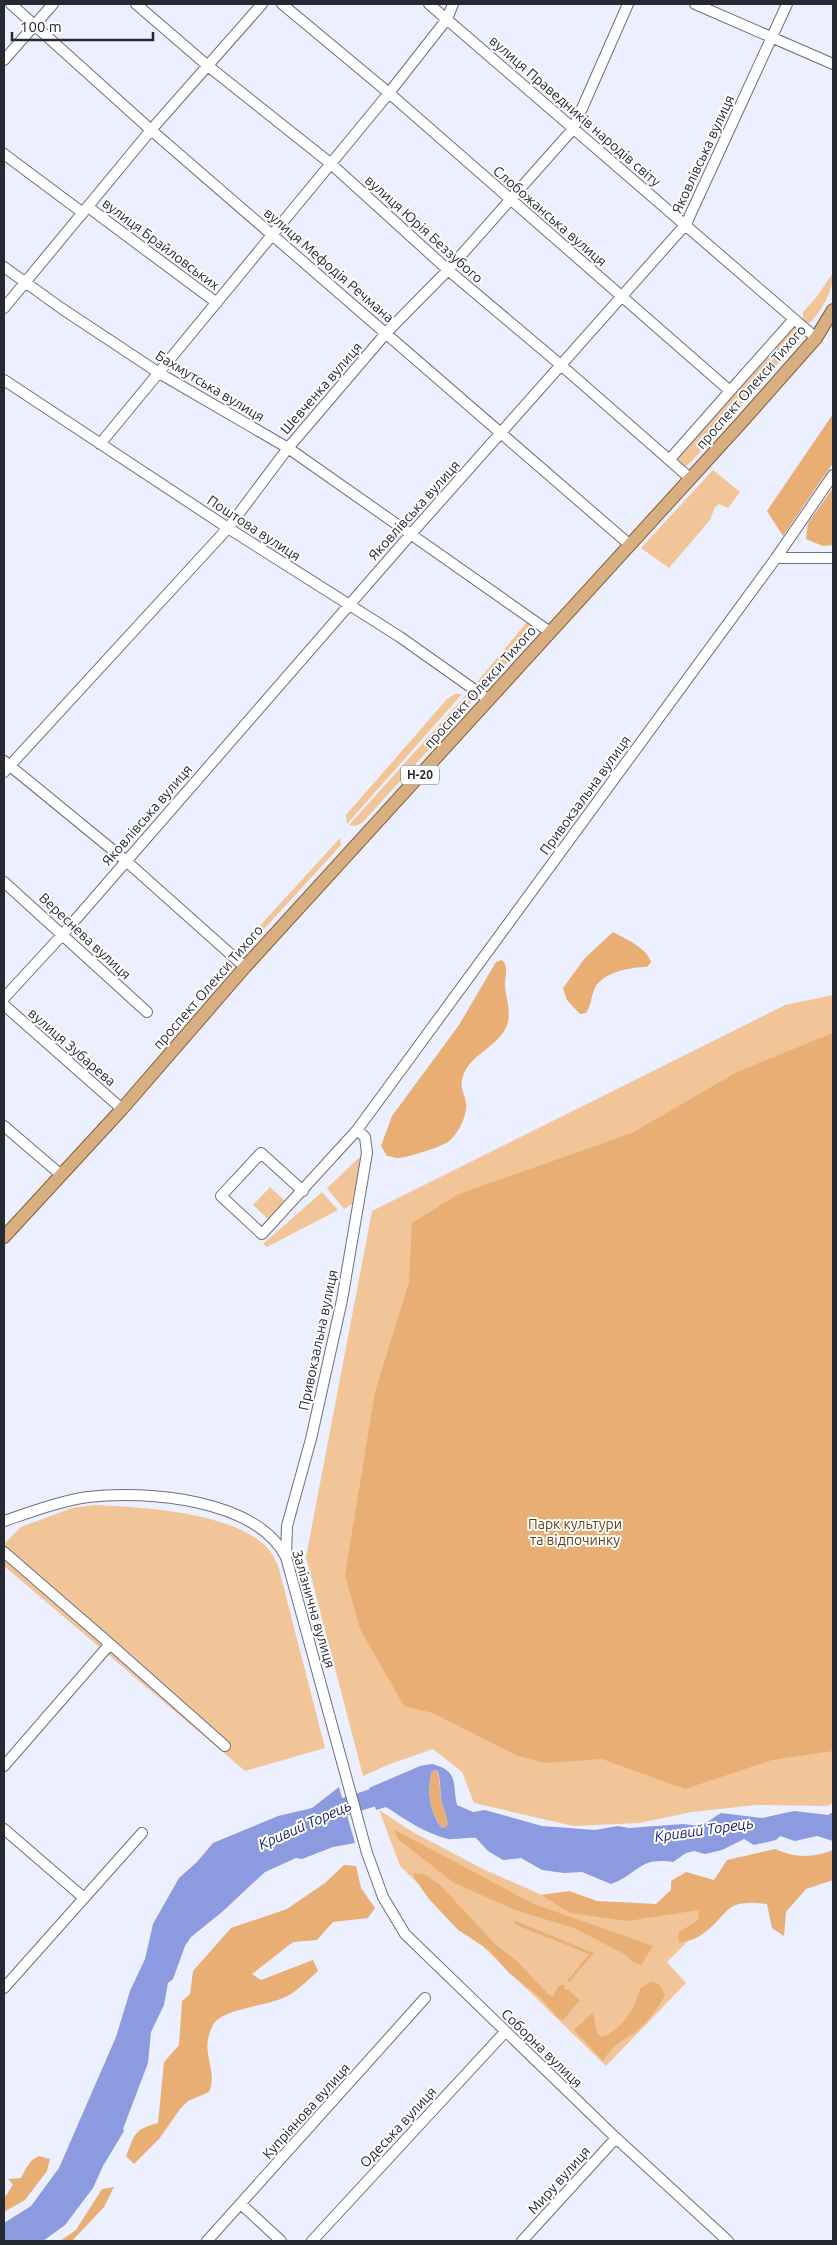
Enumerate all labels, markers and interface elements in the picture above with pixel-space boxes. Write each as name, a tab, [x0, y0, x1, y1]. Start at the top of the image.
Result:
scale bar	[12, 10, 154, 42]
text: 100 m	[20, 18, 62, 35]
street label: вулиця Праведників народів світу	[486, 32, 664, 190]
street label: Яковлівська вулиця	[669, 92, 737, 216]
street label: Слобожанська вулиця	[490, 162, 610, 270]
street label: вулиця Юрія Беззубого	[362, 172, 486, 286]
street label: вулиця Брайловських	[99, 195, 223, 293]
street label: вулиця Мефодія Речмана	[261, 204, 397, 326]
street label: проспект Олекси Тихого	[693, 322, 809, 452]
street label: Шевченка вулиця	[277, 339, 365, 437]
street label: Бахмутська вулиця	[153, 347, 267, 425]
street label: Яковлівська вулиця	[365, 457, 463, 563]
street label: Поштова вулиця	[204, 492, 304, 564]
street label: проспект Олекси Тихого	[421, 623, 539, 751]
street label: Привокзальна вулиця	[536, 732, 634, 858]
street label: Яковлівська вулиця	[99, 761, 195, 869]
road number: Н-20	[401, 766, 439, 784]
street label: Вереснева вулиця	[36, 889, 134, 983]
street label: проспект Олекси Тихого	[150, 922, 266, 1052]
street label: вулиця Зубарева	[25, 1005, 119, 1089]
street label: Привокзальна вулиця	[295, 1268, 341, 1412]
park label: Парк культури та відпочинку	[528, 1516, 622, 1548]
street label: Залізнична вулиця	[289, 1548, 339, 1670]
water label: Кривий Торець	[256, 1796, 354, 1853]
water label: Кривий Торець	[653, 1814, 755, 1845]
street label: Соборна вулиця	[498, 2005, 586, 2091]
street label: Купріянова вулиця	[259, 2060, 353, 2162]
street label: Одеська вулиця	[357, 2083, 439, 2171]
street label: Миру вулиця	[525, 2143, 593, 2217]

